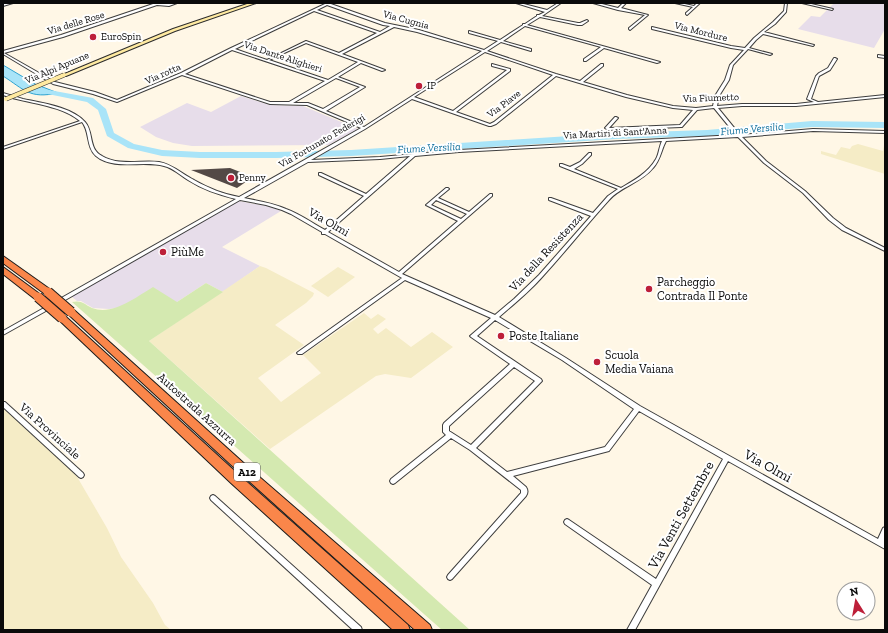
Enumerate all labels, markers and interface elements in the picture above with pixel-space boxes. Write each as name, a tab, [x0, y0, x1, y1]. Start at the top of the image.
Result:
street label: Via Cugnia	[381, 8, 430, 32]
street label: Via delle Rose	[45, 9, 106, 38]
street label: Via Mordure	[672, 19, 729, 44]
place label: EuroSpin	[101, 31, 141, 43]
marker: EuroSpin	[88, 32, 98, 42]
street label: Via Dante Alighieri	[241, 38, 324, 75]
street label: Via Alpi Apuane	[22, 49, 91, 87]
street label: Via rotta	[142, 61, 183, 88]
place label: IP	[427, 80, 436, 92]
marker: IP	[414, 81, 424, 91]
street label: Via Piave	[484, 87, 523, 121]
street label: Via Fiumetto	[682, 91, 739, 105]
street label: Via Fortunato Federigi	[276, 111, 367, 171]
water label: Fiume Versilia	[720, 120, 785, 138]
street label: Via Martiri di Sant'Anna	[562, 124, 667, 142]
water label: Fiume Versilia	[397, 140, 461, 156]
place label: Penny	[239, 172, 266, 184]
marker: Penny	[226, 173, 236, 183]
street label: Via Olmi	[305, 204, 353, 240]
street label: Via della Resistenza	[506, 210, 586, 295]
place label: PiùMe	[171, 245, 204, 259]
marker: PiùMe	[158, 247, 168, 257]
place label: Parcheggio Contrada Il Ponte	[657, 275, 748, 303]
marker: Parcheggio Contrada Il Ponte	[644, 284, 654, 294]
place label: Poste Italiane	[509, 329, 579, 343]
marker: Poste Italiane	[496, 331, 506, 341]
place label: Scuola Media Vaiana	[605, 348, 674, 376]
marker: Scuola Media Vaiana	[592, 357, 602, 367]
street label: Autostrada Azzurra	[155, 370, 240, 448]
street label: Via Provinciale	[16, 399, 84, 462]
street label: Via Olmi	[740, 445, 795, 486]
street label: Via Venti Settembre	[644, 458, 718, 573]
road number: A12	[234, 463, 260, 481]
north arrow	[836, 581, 876, 621]
text: N	[849, 584, 860, 599]

